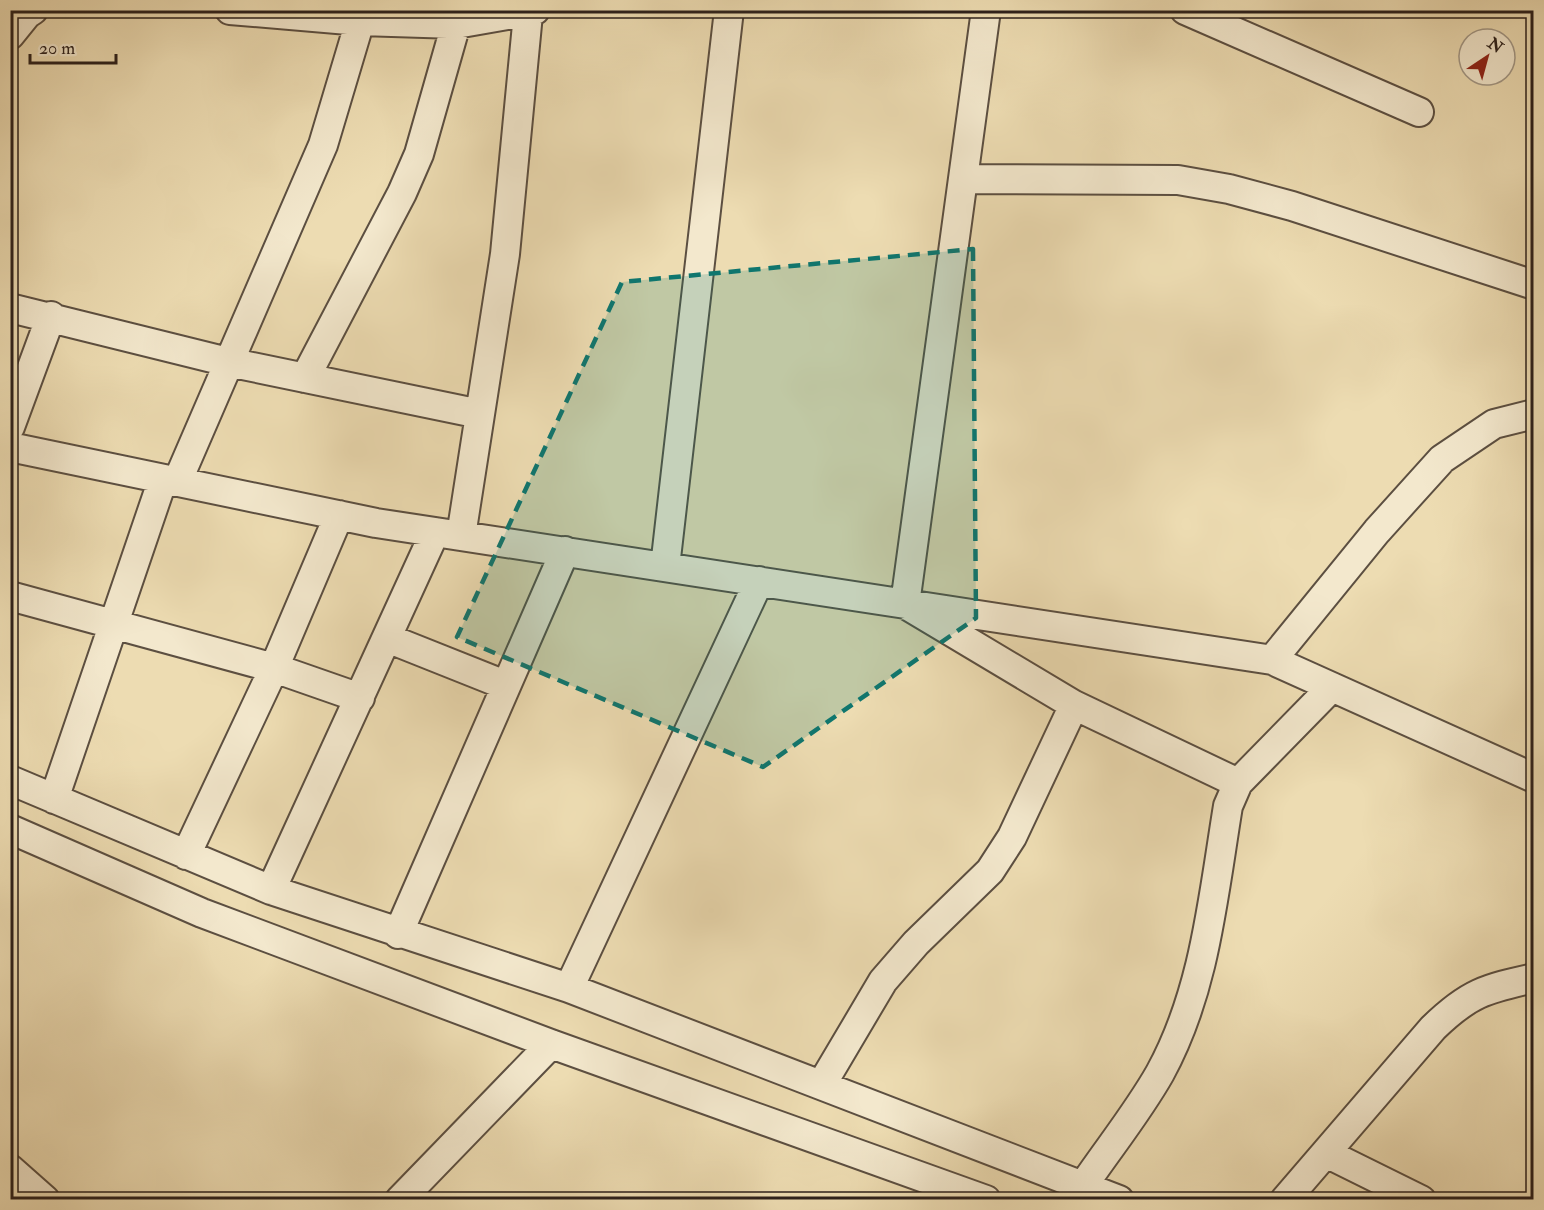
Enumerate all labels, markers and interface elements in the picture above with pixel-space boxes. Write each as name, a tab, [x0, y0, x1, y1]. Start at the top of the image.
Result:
scale bar	[30, 27, 116, 65]
north arrow	[1457, 27, 1517, 87]
text: N	[1483, 33, 1507, 58]
text: 20 m	[39, 37, 75, 60]

